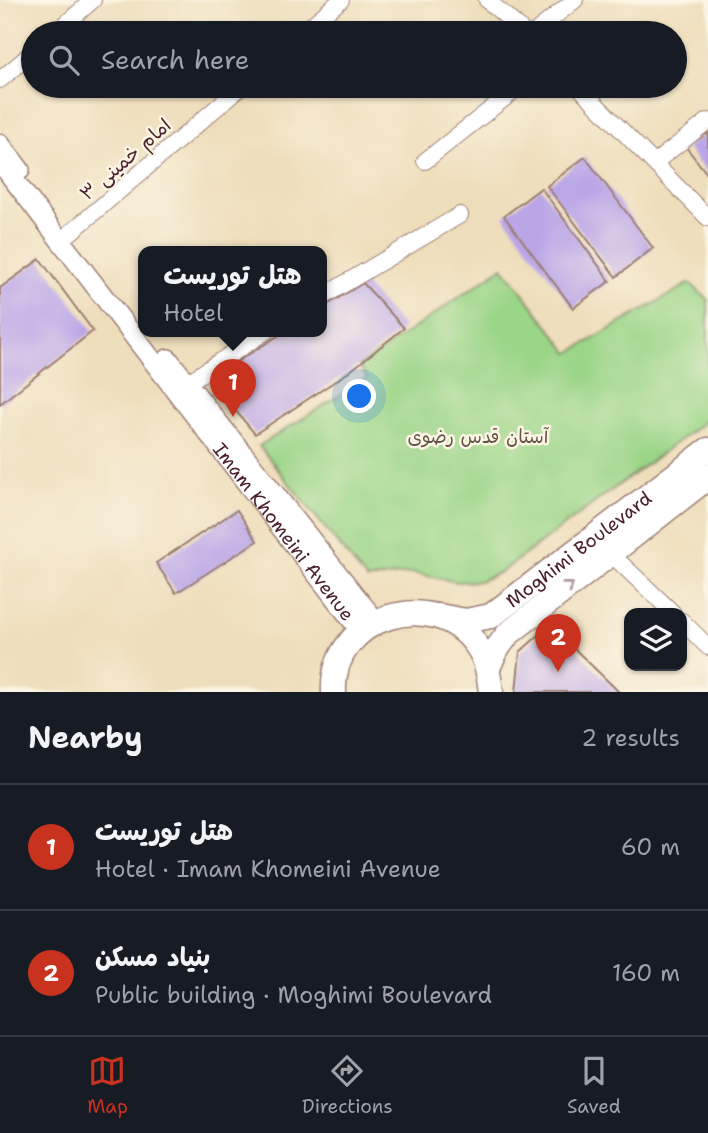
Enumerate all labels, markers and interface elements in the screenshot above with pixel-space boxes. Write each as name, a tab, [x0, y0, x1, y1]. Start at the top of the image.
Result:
search box	[21, 21, 687, 98]
icon: search	[45, 41, 83, 79]
text: Search here	[101, 42, 250, 77]
street label: امام خمینی ۳	[75, 113, 177, 207]
popup	[138, 246, 327, 337]
text: هتل توریست	[164, 257, 301, 292]
text: Hotel	[164, 298, 223, 328]
pin: 1	[210, 359, 256, 417]
your location	[342, 379, 376, 413]
park label: آستان قدس رضوی	[408, 424, 550, 449]
street label: Imam Khomeini Avenue	[207, 438, 360, 626]
street label: Moghimi Boulevard	[501, 486, 657, 613]
one-way arrow	[561, 581, 573, 594]
map controls	[624, 608, 687, 671]
button: layers	[624, 608, 687, 671]
pin: 2	[535, 614, 581, 672]
text: Nearby	[28, 717, 143, 758]
text: 2 results	[581, 723, 680, 753]
text: هتل توریست	[95, 813, 233, 848]
text: 1	[46, 832, 56, 862]
text: 60 m	[621, 832, 680, 862]
text: Hotel · Imam Khomeini Avenue	[95, 854, 441, 884]
text: بنیاد مسکن	[95, 939, 210, 974]
text: 2	[43, 958, 59, 988]
text: 160 m	[612, 958, 680, 988]
text: Public building · Moghimi Boulevard	[95, 980, 492, 1010]
tab: Map	[87, 1052, 128, 1119]
tab: Directions	[302, 1052, 393, 1119]
tab: Saved	[567, 1052, 621, 1119]

